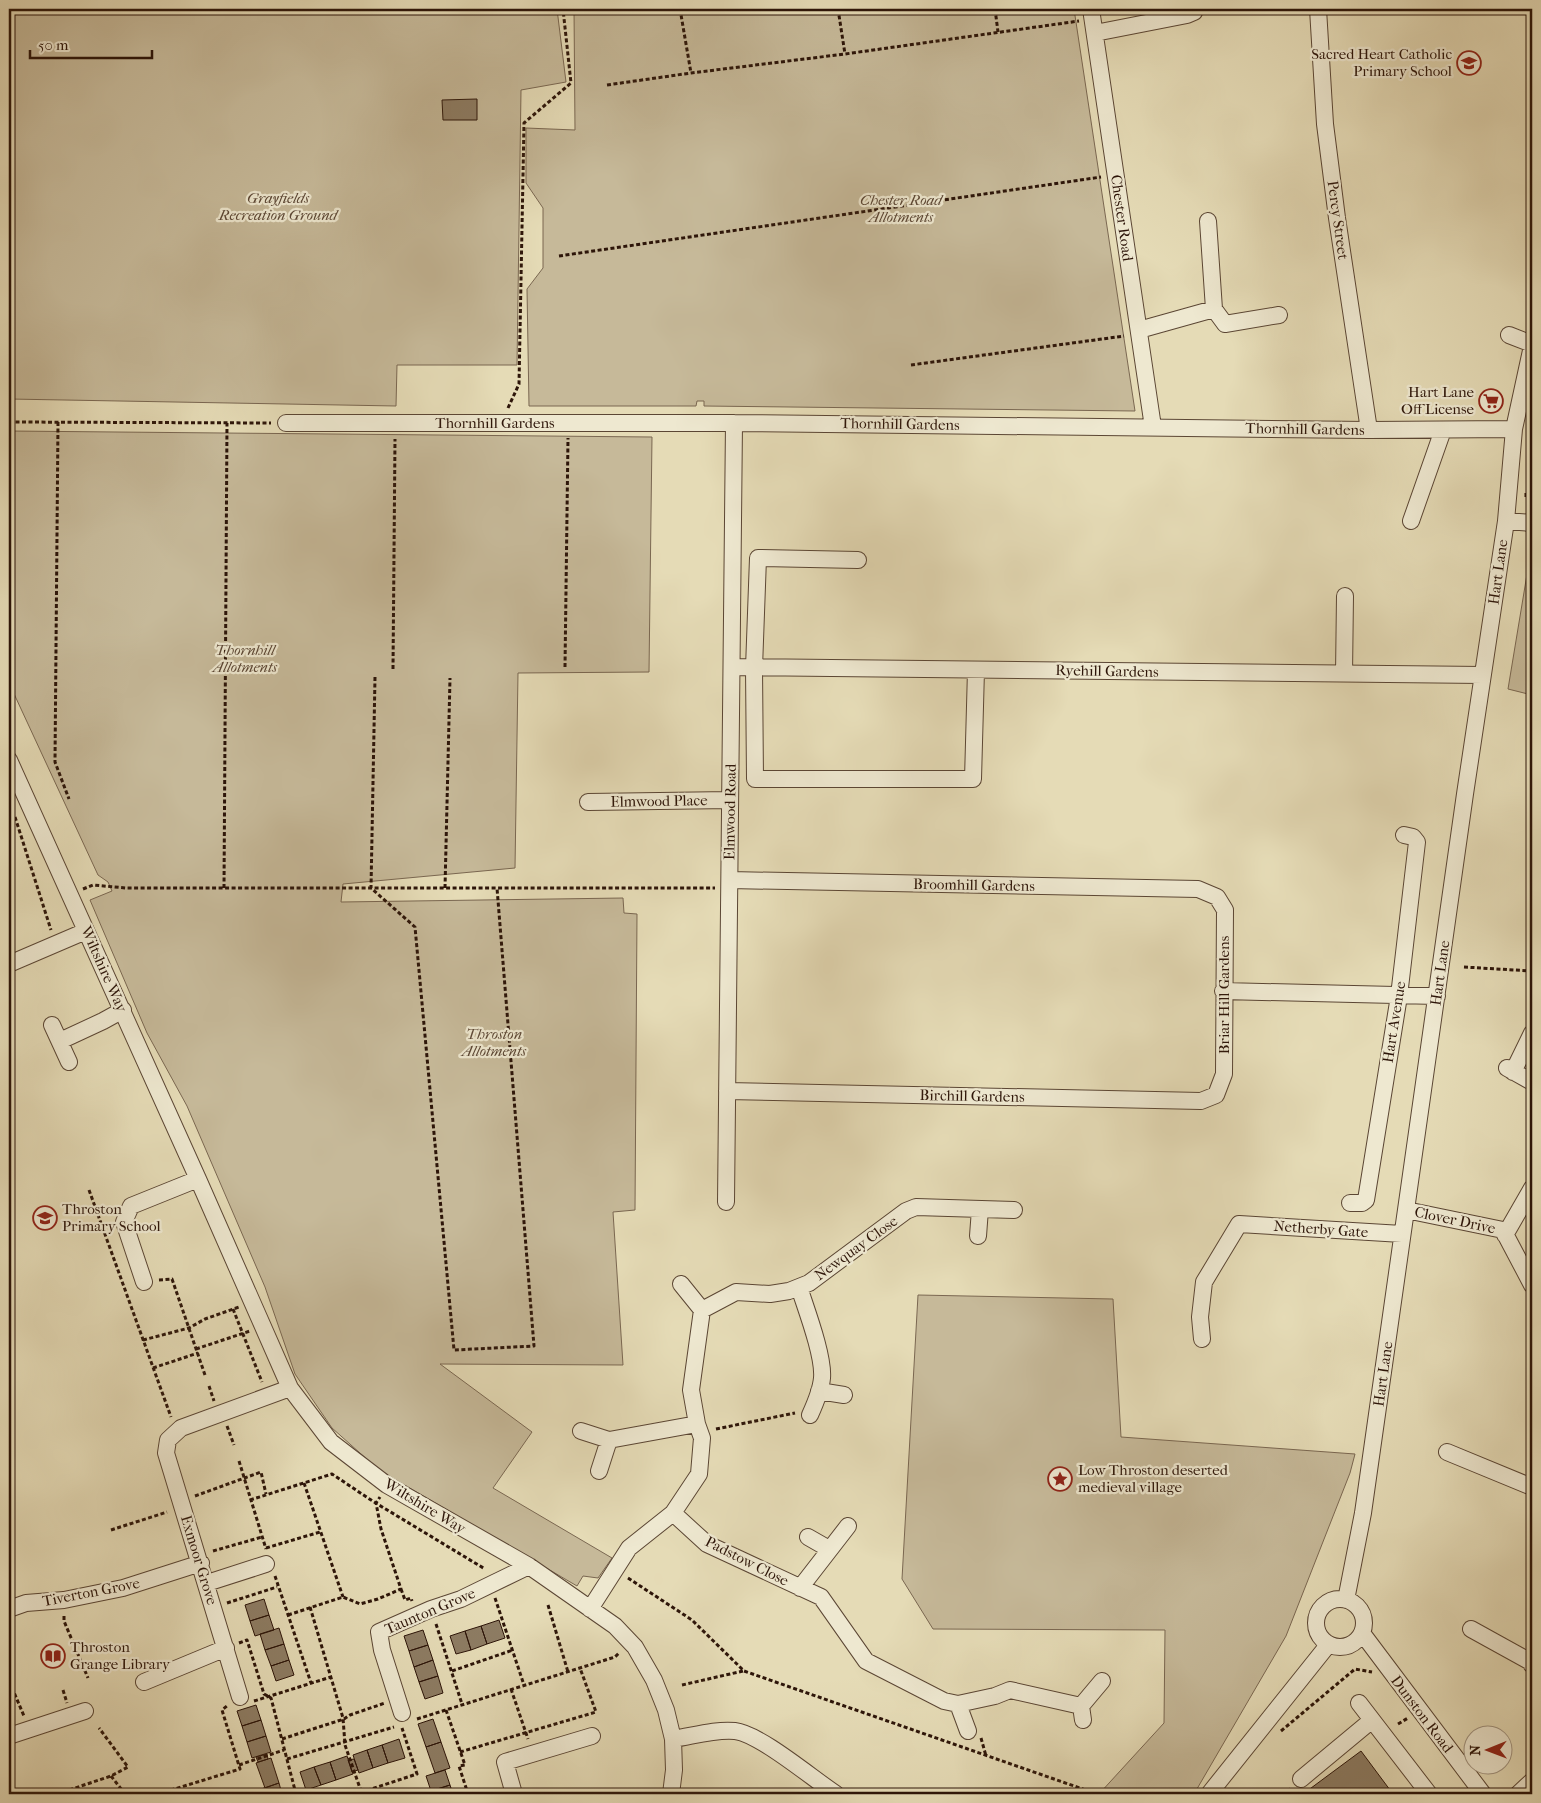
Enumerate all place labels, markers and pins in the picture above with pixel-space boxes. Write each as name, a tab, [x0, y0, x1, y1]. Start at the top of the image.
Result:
place label: Sacred Heart Catholic Primary School	[1311, 45, 1452, 80]
school or university icon: Sacred Heart Catholic Primary School	[1456, 50, 1482, 76]
place label: Hart Lane Off License	[1401, 383, 1475, 418]
supermarket icon: Hart Lane Off License	[1478, 388, 1504, 414]
place label: Throston Primary School	[62, 1200, 161, 1235]
school or university icon: Throston Primary School	[32, 1205, 58, 1231]
place label: Low Throston deserted medieval village	[1078, 1461, 1229, 1496]
place icon: Low Throston deserted medieval village	[1047, 1466, 1073, 1492]
place label: Throston Grange Library	[70, 1638, 171, 1673]
library icon: Throston Grange Library	[40, 1643, 66, 1669]

